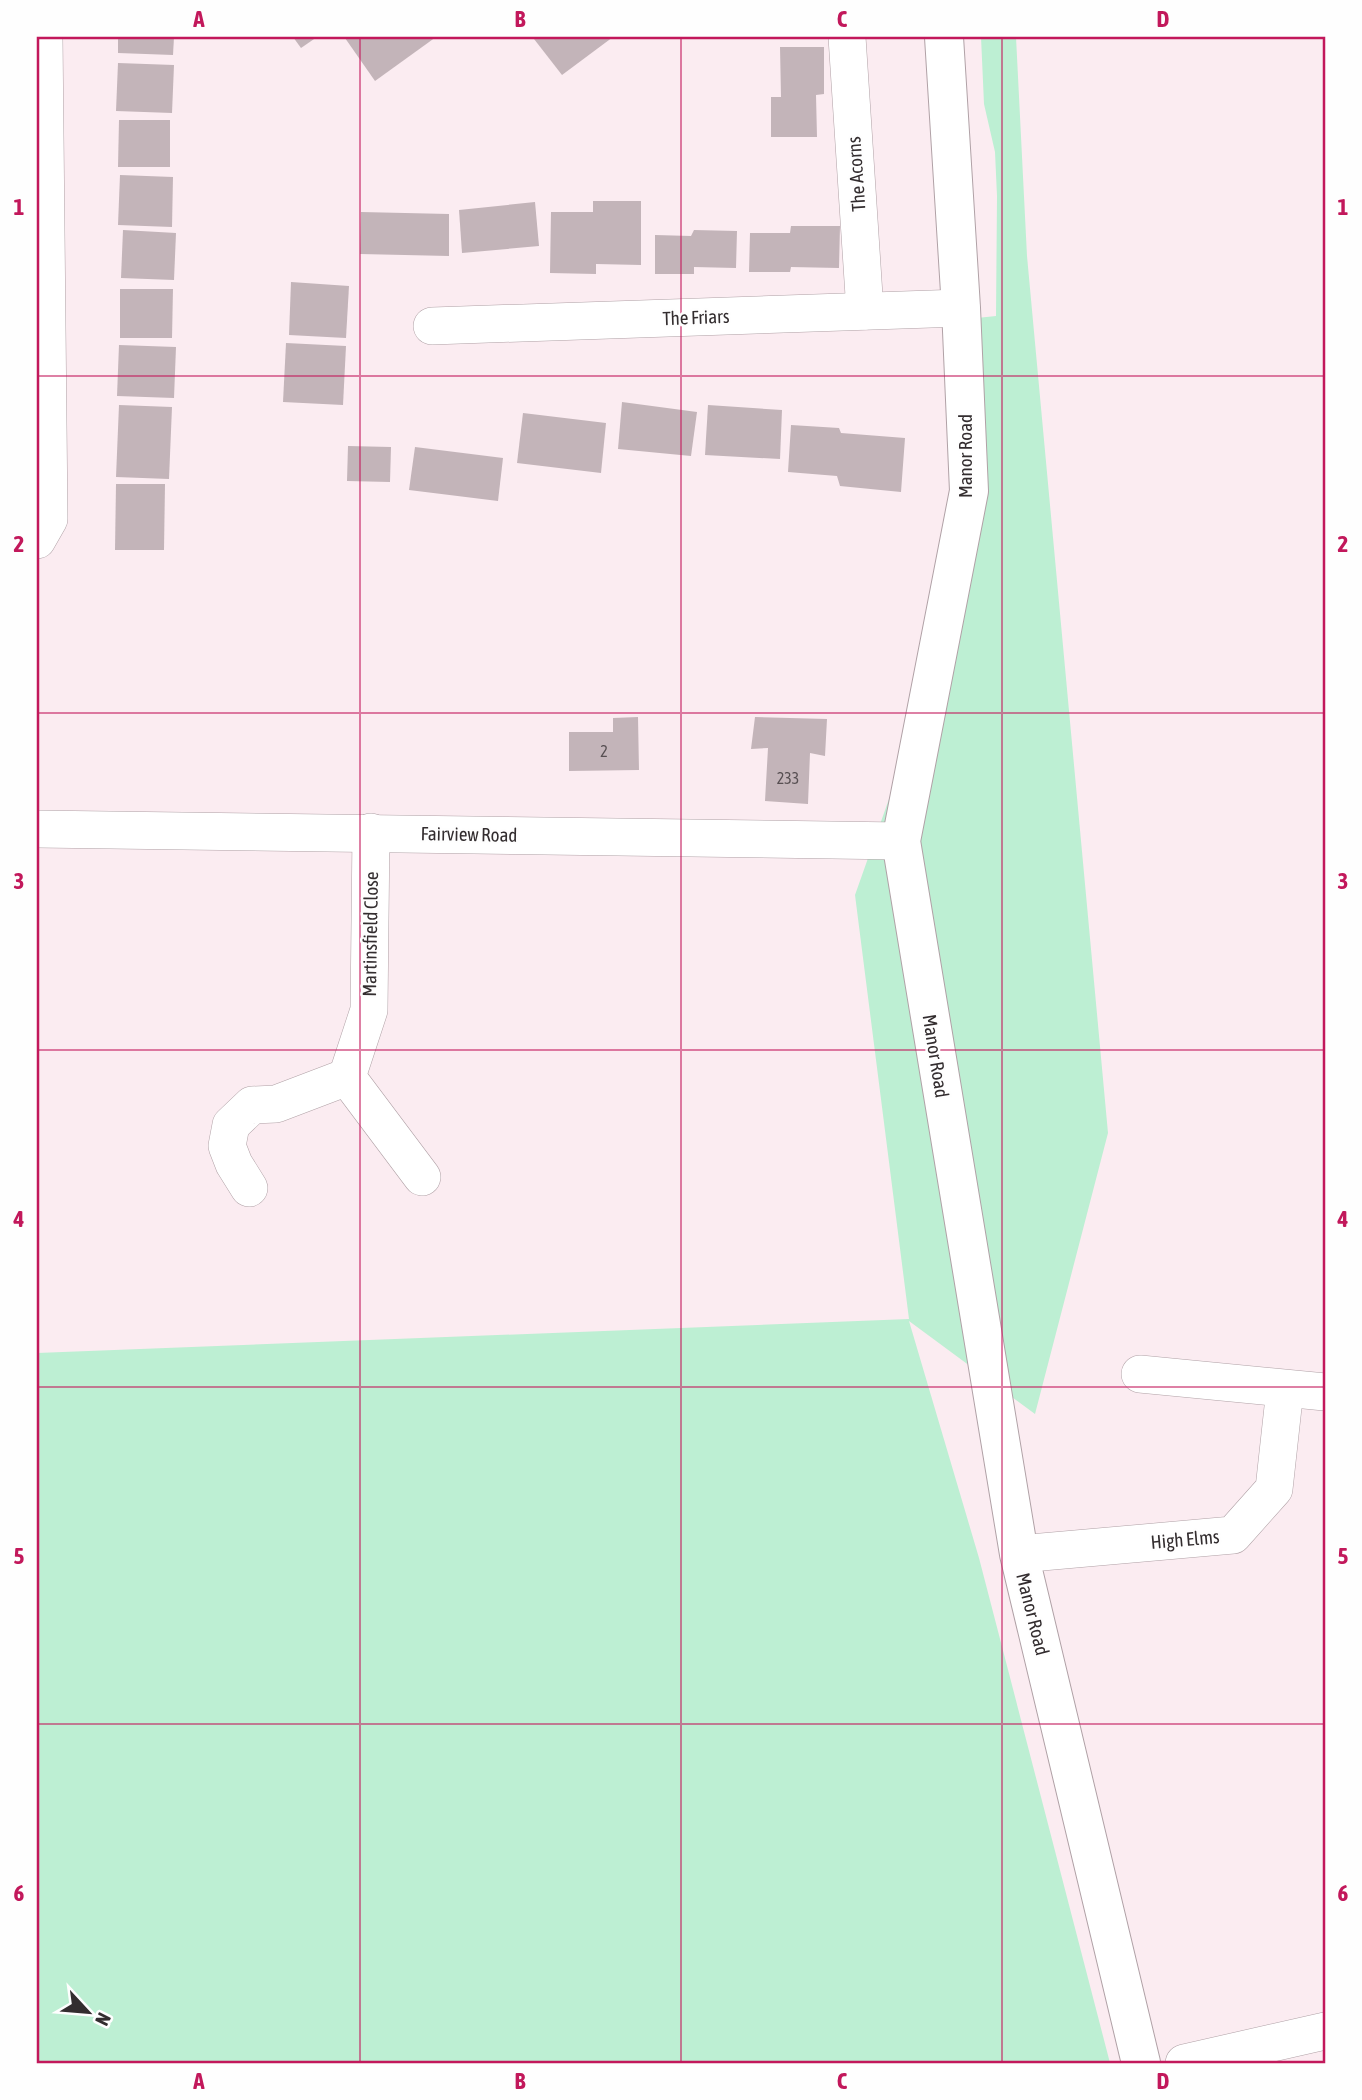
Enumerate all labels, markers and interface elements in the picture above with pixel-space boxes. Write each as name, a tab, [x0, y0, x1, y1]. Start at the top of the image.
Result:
text: A	[192, 6, 205, 32]
text: B	[515, 6, 526, 32]
text: C	[837, 6, 848, 32]
text: D	[1157, 6, 1170, 32]
street label: The Acorns	[842, 135, 870, 212]
text: 1	[14, 194, 25, 220]
text: 1	[1338, 194, 1349, 220]
street label: The Friars	[662, 305, 730, 329]
street label: Manor Road	[954, 414, 976, 498]
text: 2	[14, 531, 24, 557]
text: 2	[1338, 531, 1348, 557]
house number: 2	[600, 742, 608, 760]
house number: 233	[777, 769, 799, 787]
street label: Fairview Road	[420, 822, 518, 846]
text: 3	[14, 868, 24, 894]
text: 3	[1338, 868, 1348, 894]
street label: Martinsfield Close	[358, 871, 382, 997]
street label: Manor Road	[919, 1013, 953, 1099]
text: 4	[13, 1206, 25, 1232]
text: 4	[1337, 1206, 1349, 1232]
street label: High Elms	[1150, 1525, 1221, 1553]
text: 5	[14, 1543, 25, 1569]
text: 5	[1338, 1543, 1349, 1569]
street label: Manor Road	[1012, 1570, 1054, 1658]
text: 6	[14, 1880, 25, 1906]
text: 6	[1338, 1880, 1349, 1906]
north arrow	[52, 1978, 122, 2048]
text: N	[91, 2010, 116, 2029]
text: A	[192, 2068, 205, 2094]
text: B	[515, 2068, 526, 2094]
text: C	[837, 2068, 848, 2094]
text: D	[1157, 2068, 1170, 2094]

